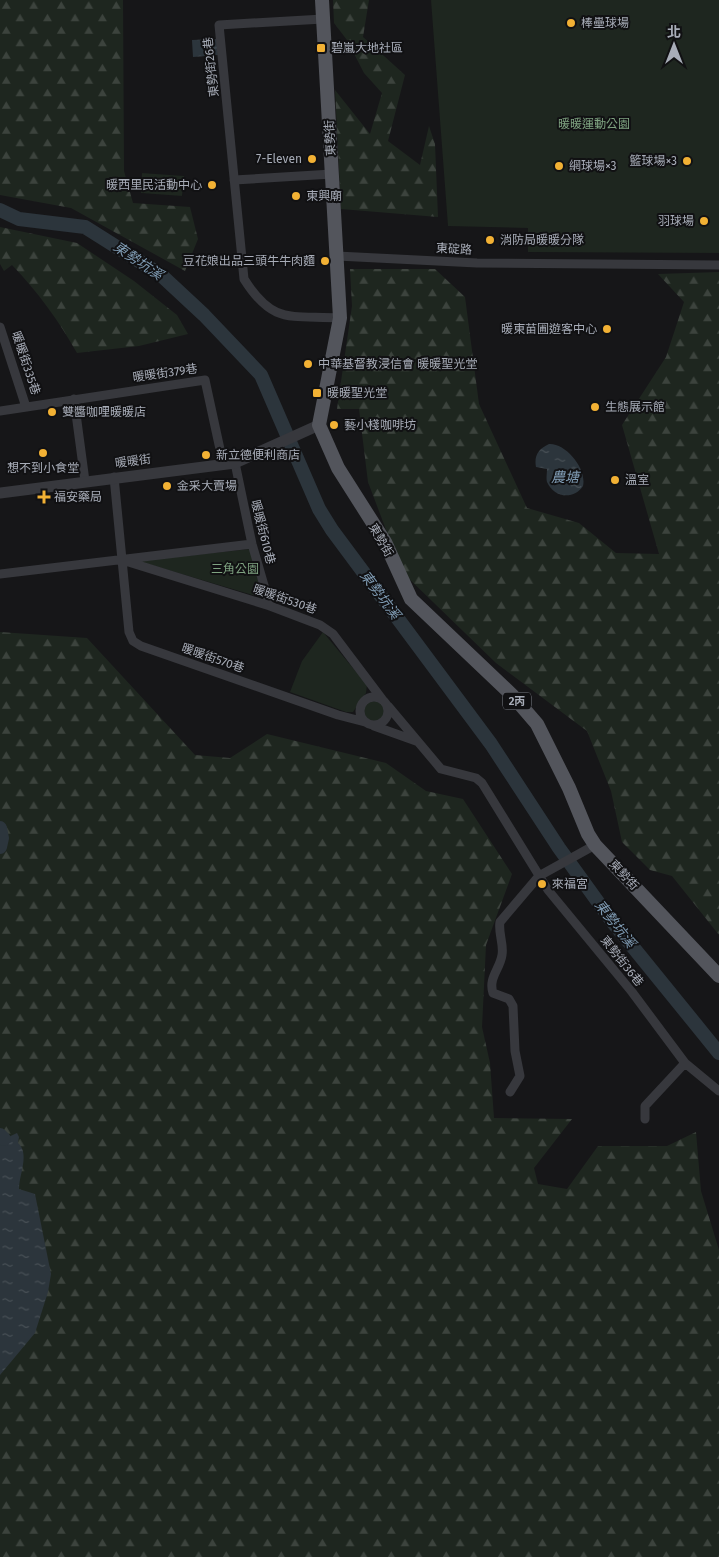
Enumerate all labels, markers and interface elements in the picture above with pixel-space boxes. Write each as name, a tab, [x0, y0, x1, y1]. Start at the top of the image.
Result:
place label: 棒壘球場	[581, 16, 629, 30]
marker: 棒壘球場	[565, 17, 577, 29]
north arrow	[649, 20, 699, 70]
text: 北	[667, 24, 681, 41]
street label: 東勢街26巷	[201, 36, 221, 98]
place label: 碧嵐大地社區	[331, 41, 403, 55]
marker: 碧嵐大地社區	[315, 42, 327, 54]
park label: 暖暖運動公園	[558, 117, 630, 131]
street label: 東勢街	[322, 120, 338, 156]
place label: 7-Eleven	[256, 152, 302, 166]
marker: 7-Eleven	[306, 153, 318, 165]
place label: 籃球場×3	[629, 154, 677, 168]
marker: 籃球場×3	[681, 155, 693, 167]
place label: 網球場×3	[569, 159, 617, 173]
marker: 網球場×3	[553, 160, 565, 172]
place label: 暖西里民活動中心	[106, 178, 202, 192]
marker: 暖西里民活動中心	[206, 179, 218, 191]
place label: 東興廟	[306, 189, 342, 203]
marker: 東興廟	[290, 190, 302, 202]
place label: 羽球場	[658, 214, 694, 228]
marker: 羽球場	[698, 215, 710, 227]
place label: 消防局暖暖分隊	[500, 233, 584, 247]
marker: 消防局暖暖分隊	[484, 234, 496, 246]
water label: 東勢坑溪	[110, 238, 168, 285]
street label: 東碇路	[436, 241, 472, 257]
place label: 豆花娘出品三頭牛牛肉麵	[183, 254, 315, 268]
marker: 豆花娘出品三頭牛牛肉麵	[319, 255, 331, 267]
place label: 暖東苗圃遊客中心	[501, 322, 597, 336]
marker: 暖東苗圃遊客中心	[601, 323, 613, 335]
street label: 暖暖街335巷	[9, 329, 43, 397]
place label: 中華基督教浸信會 暖暖聖光堂	[318, 357, 477, 371]
marker: 中華基督教浸信會 暖暖聖光堂	[302, 358, 314, 370]
street label: 暖暖街379巷	[132, 362, 198, 384]
place label: 暖暖聖光堂	[327, 386, 387, 400]
marker: 暖暖聖光堂	[311, 387, 323, 399]
place label: 生態展示館	[605, 400, 665, 414]
marker: 生態展示館	[589, 401, 601, 413]
place label: 雙醬咖哩暖暖店	[62, 405, 146, 419]
marker: 雙醬咖哩暖暖店	[46, 406, 58, 418]
place label: 藝小棧咖啡坊	[344, 418, 416, 432]
marker: 藝小棧咖啡坊	[328, 419, 340, 431]
marker: 想不到小食堂	[37, 447, 49, 459]
place label: 新立德便利商店	[216, 448, 300, 462]
marker: 新立德便利商店	[200, 449, 212, 461]
street label: 暖暖街	[114, 452, 152, 470]
place label: 想不到小食堂	[7, 461, 79, 475]
water label: 農塘	[551, 469, 581, 486]
place label: 溫室	[625, 473, 649, 487]
marker: 溫室	[609, 474, 621, 486]
place label: 金采大賣場	[177, 479, 237, 493]
marker: 金采大賣場	[161, 480, 173, 492]
place label: 福安藥局	[54, 490, 102, 504]
marker: 福安藥局	[38, 491, 50, 503]
street label: 暖暖街610巷	[248, 498, 278, 566]
street label: 東勢街	[366, 521, 396, 559]
park label: 三角公園	[211, 562, 259, 576]
water label: 東勢坑溪	[356, 568, 405, 624]
street label: 暖暖街530巷	[251, 582, 319, 616]
street label: 暖暖街570巷	[180, 641, 246, 675]
road number: 2丙	[503, 692, 531, 709]
street label: 東勢街	[607, 857, 641, 893]
place label: 來福宮	[552, 877, 588, 891]
marker: 來福宮	[536, 878, 548, 890]
water label: 東勢坑溪	[591, 897, 640, 953]
street label: 東勢街36巷	[598, 933, 646, 989]

